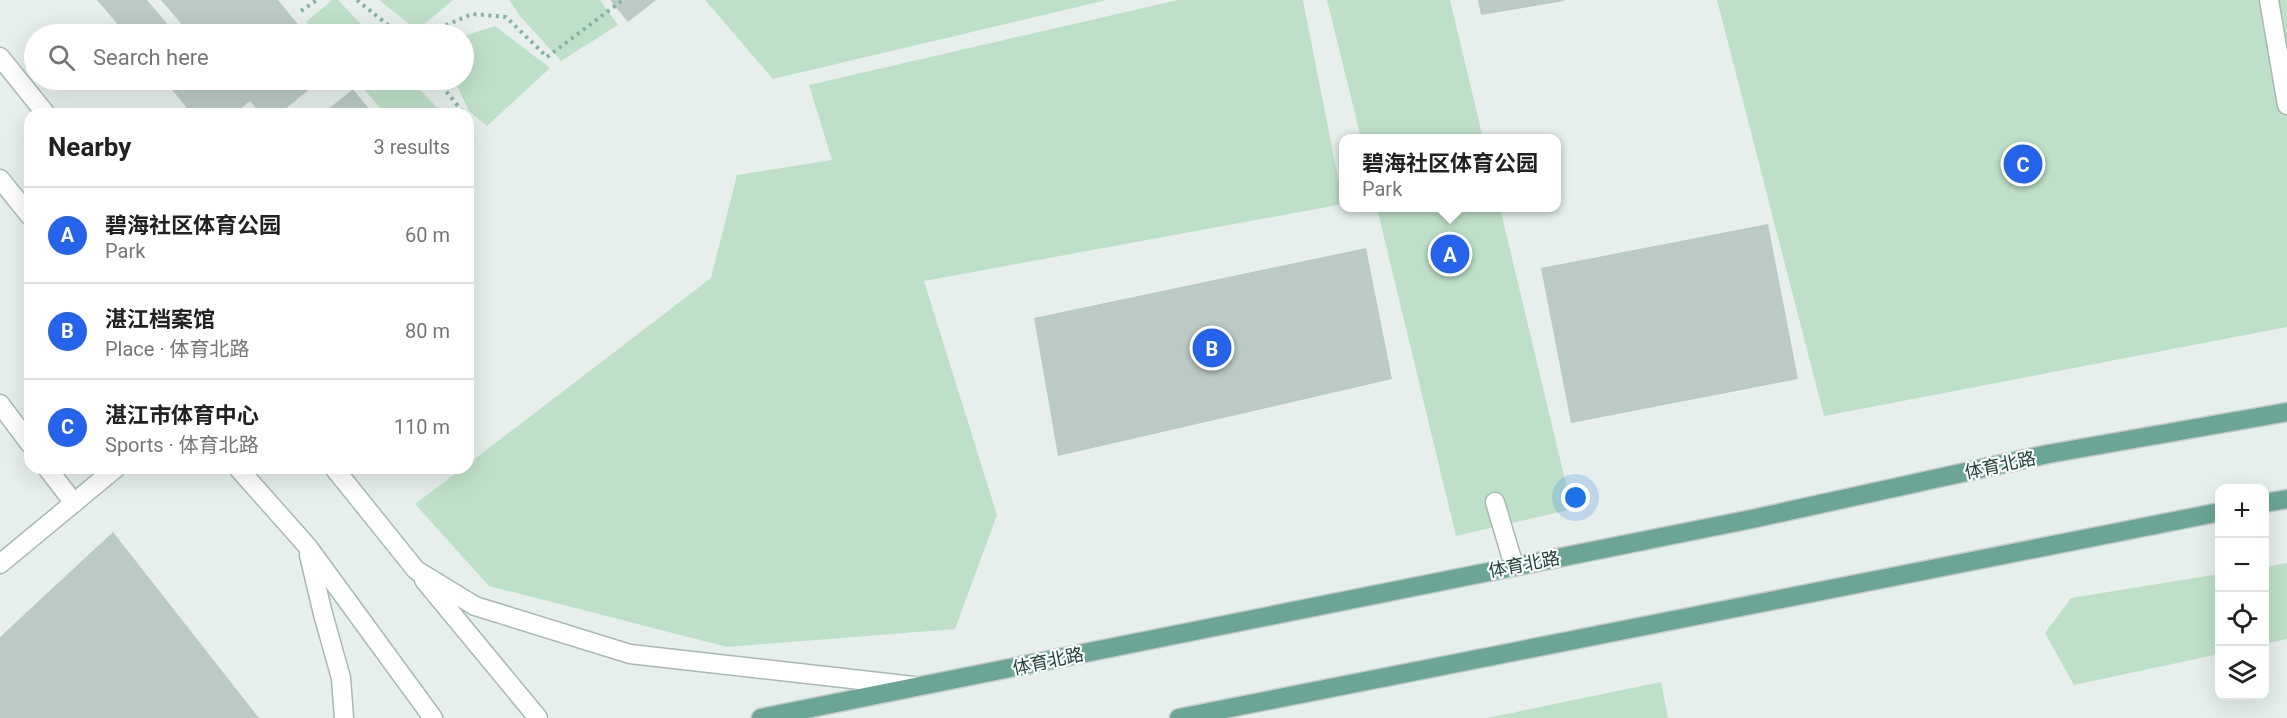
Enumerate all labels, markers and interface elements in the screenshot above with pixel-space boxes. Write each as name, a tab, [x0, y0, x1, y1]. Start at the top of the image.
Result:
search box	[24, 24, 474, 90]
icon: search	[45, 41, 78, 74]
text: Search here	[93, 45, 209, 70]
text: Nearby	[48, 132, 131, 162]
popup	[1339, 134, 1561, 212]
text: 3 results	[374, 135, 450, 159]
pin: C	[2004, 142, 2042, 186]
text: 碧海社区体育公园	[1362, 151, 1538, 176]
text: Park	[1362, 177, 1402, 201]
text: 碧海社区体育公园	[105, 213, 281, 238]
text: A	[61, 223, 74, 247]
text: 60 m	[405, 223, 450, 247]
pin: A	[1430, 232, 1470, 276]
text: Park	[105, 239, 145, 263]
text: 湛江档案馆	[105, 307, 215, 332]
text: B	[61, 319, 74, 343]
text: 80 m	[405, 319, 450, 343]
pin: B	[1192, 326, 1232, 370]
text: Place · 体育北路	[105, 337, 250, 361]
text: 湛江市体育中心	[105, 403, 259, 428]
text: C	[61, 415, 74, 439]
text: 110 m	[394, 415, 450, 439]
text: Sports · 体育北路	[105, 433, 259, 457]
street label: 体育北路	[1963, 447, 2037, 483]
your location	[1561, 483, 1590, 512]
map controls	[2215, 484, 2269, 700]
button: +	[2215, 484, 2269, 538]
button: −	[2215, 538, 2269, 592]
street label: 体育北路	[1487, 547, 1561, 581]
button: locate	[2215, 592, 2269, 646]
street label: 体育北路	[1011, 643, 1085, 679]
button: layers	[2215, 646, 2269, 700]

